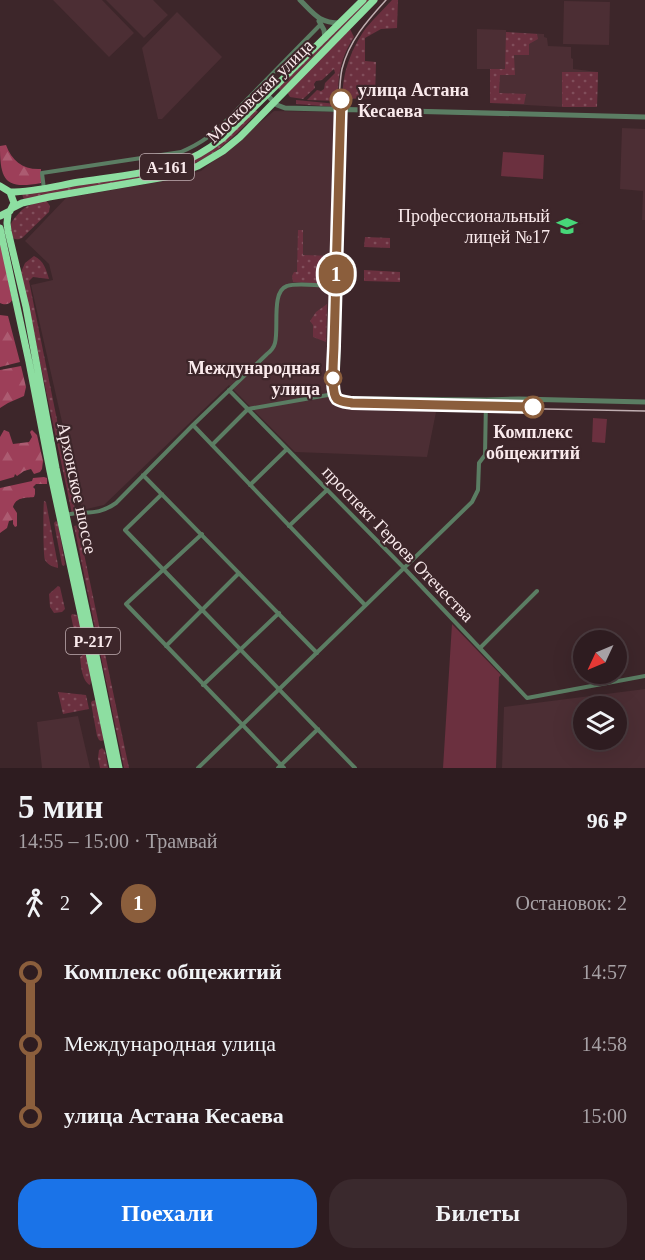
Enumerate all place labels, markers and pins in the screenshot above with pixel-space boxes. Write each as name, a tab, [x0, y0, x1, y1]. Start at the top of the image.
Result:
place label: улица Астана Кесаева	[358, 80, 469, 121]
marker: улица Астана Кесаева	[330, 89, 352, 111]
place label: Профессиональный лицей №17	[398, 206, 550, 247]
school or university icon: Профессиональный лицей №17	[555, 214, 579, 238]
place label: Международная улица	[188, 358, 320, 399]
marker: Международная улица	[324, 369, 342, 387]
marker: Комплекс общежитий	[522, 396, 544, 418]
place label: Комплекс общежитий	[486, 422, 580, 463]

